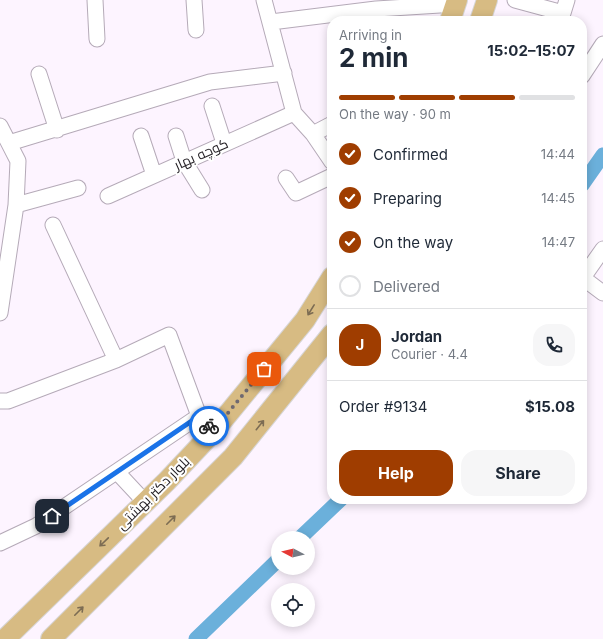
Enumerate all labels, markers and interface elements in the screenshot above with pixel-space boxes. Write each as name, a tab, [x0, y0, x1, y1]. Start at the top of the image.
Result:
text: Arriving in	[339, 27, 402, 43]
text: 15:02–15:07	[487, 41, 575, 60]
text: 2 min	[339, 42, 409, 73]
text: On the way · 90 m	[339, 106, 451, 122]
street label: کوچه بهار	[170, 134, 231, 175]
icon: check	[339, 143, 361, 165]
text: Confirmed	[373, 145, 448, 164]
text: 14:44	[541, 146, 575, 162]
icon: check	[339, 187, 361, 209]
text: Preparing	[373, 189, 442, 208]
text: 14:45	[541, 190, 575, 206]
icon: check	[339, 231, 361, 253]
text: On the way	[373, 233, 453, 252]
text: 14:47	[542, 234, 575, 250]
text: Delivered	[373, 277, 440, 296]
one-way arrow	[307, 304, 315, 315]
button: phone	[533, 324, 575, 366]
text: Jordan	[391, 327, 442, 346]
text: J	[356, 335, 364, 354]
text: Courier · 4.4	[391, 346, 468, 362]
pin	[247, 352, 281, 386]
icon: bag	[253, 358, 275, 380]
text: Order #9134	[339, 397, 428, 416]
text: $15.08	[525, 397, 575, 416]
courier	[189, 406, 229, 446]
icon: bike	[198, 415, 220, 437]
one-way arrow	[255, 420, 264, 430]
button: Help	[339, 450, 453, 496]
button: Share	[461, 450, 575, 496]
street label: بلوار دکتر بهشتی	[112, 452, 193, 533]
pin	[35, 499, 69, 533]
icon: home	[41, 505, 63, 527]
one-way arrow	[166, 515, 176, 525]
north arrow	[271, 531, 315, 575]
map controls	[271, 531, 315, 627]
one-way arrow	[99, 537, 109, 546]
button: locate	[271, 583, 315, 627]
one-way arrow	[74, 607, 84, 616]

